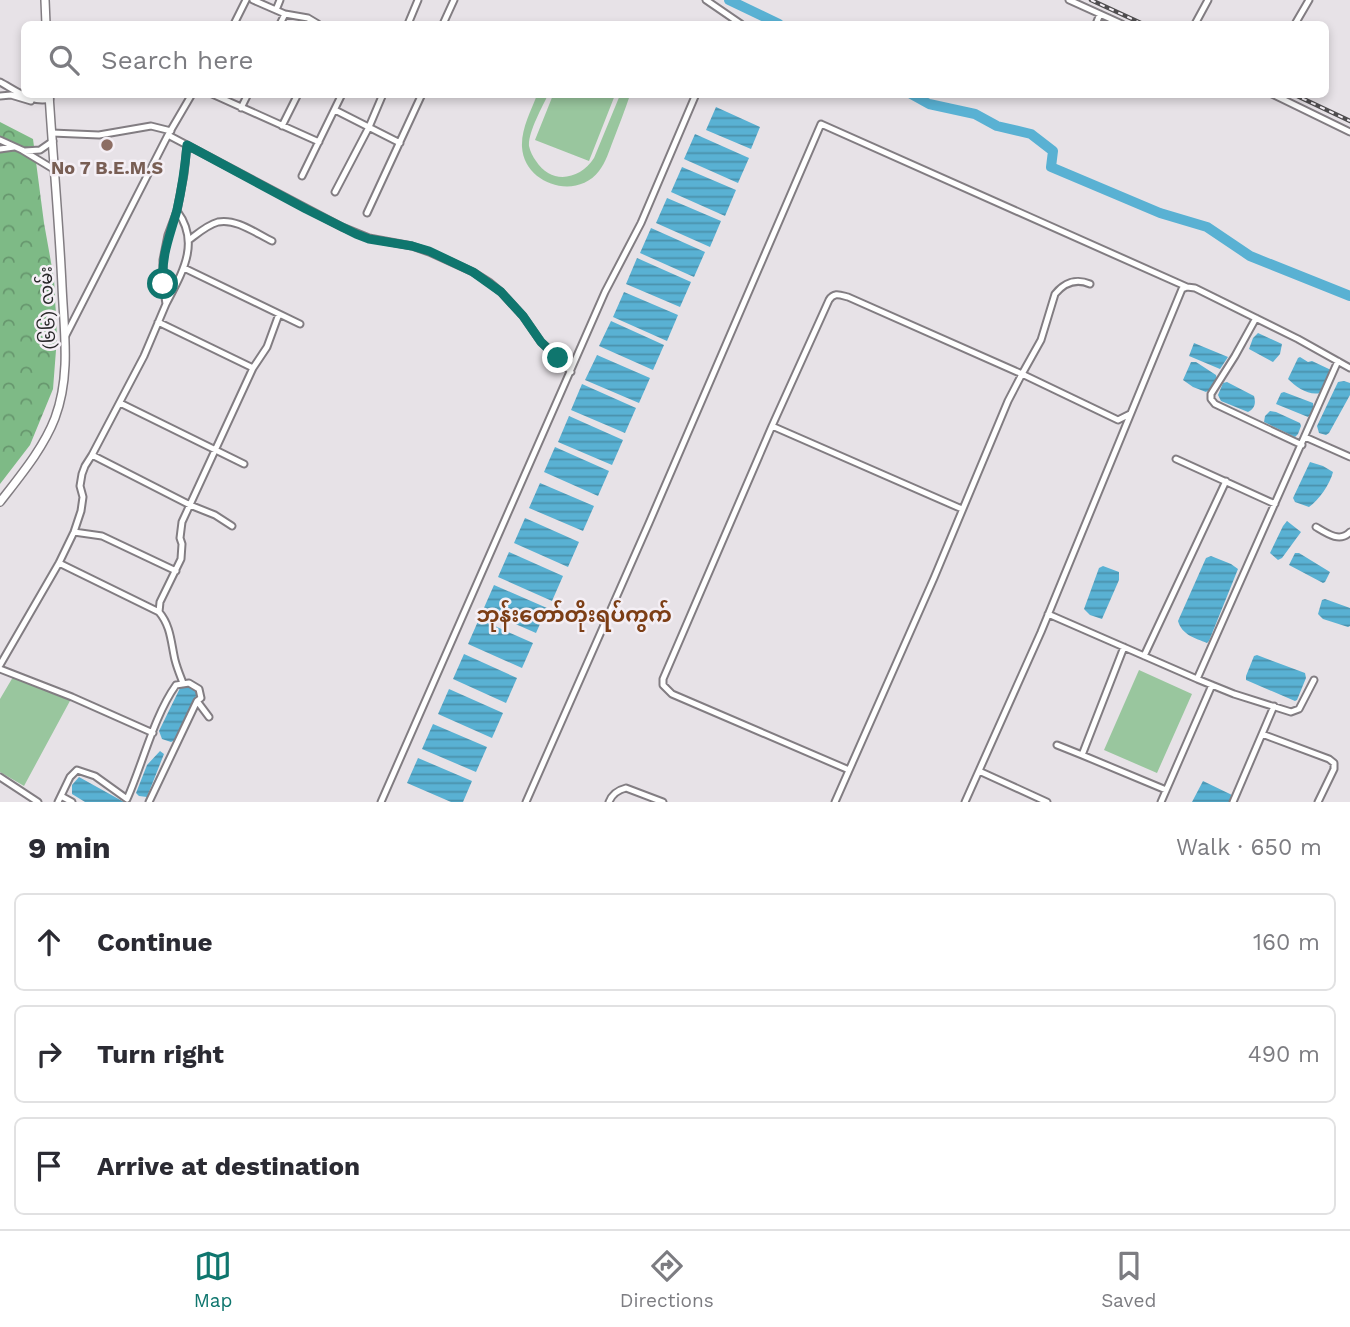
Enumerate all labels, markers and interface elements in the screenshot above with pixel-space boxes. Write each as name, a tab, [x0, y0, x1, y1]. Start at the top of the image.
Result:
search box	[21, 21, 1329, 98]
icon: search	[45, 41, 83, 79]
text: Search here	[101, 45, 253, 75]
marker: No 7 B.E.M.S	[99, 137, 115, 153]
place label: No 7 B.E.M.S	[51, 157, 163, 178]
street label: (၆၆) လမ်း	[32, 266, 60, 350]
route start	[147, 268, 178, 299]
route end	[542, 342, 573, 373]
district label: ဘုန်းတော်တိုးရပ်ကွက်	[476, 599, 672, 632]
text: 9 min	[28, 830, 111, 865]
text: Walk · 650 m	[1176, 834, 1322, 861]
icon: ahead	[30, 923, 68, 961]
text: Continue	[97, 927, 213, 957]
text: 160 m	[1253, 929, 1320, 956]
icon: right	[30, 1035, 68, 1073]
text: Turn right	[97, 1039, 224, 1069]
text: 490 m	[1248, 1041, 1320, 1068]
icon: arrive	[30, 1147, 68, 1185]
text: Arrive at destination	[97, 1151, 360, 1181]
tab: Map	[194, 1247, 232, 1312]
tab: Directions	[620, 1247, 714, 1312]
tab: Saved	[1101, 1247, 1156, 1312]

